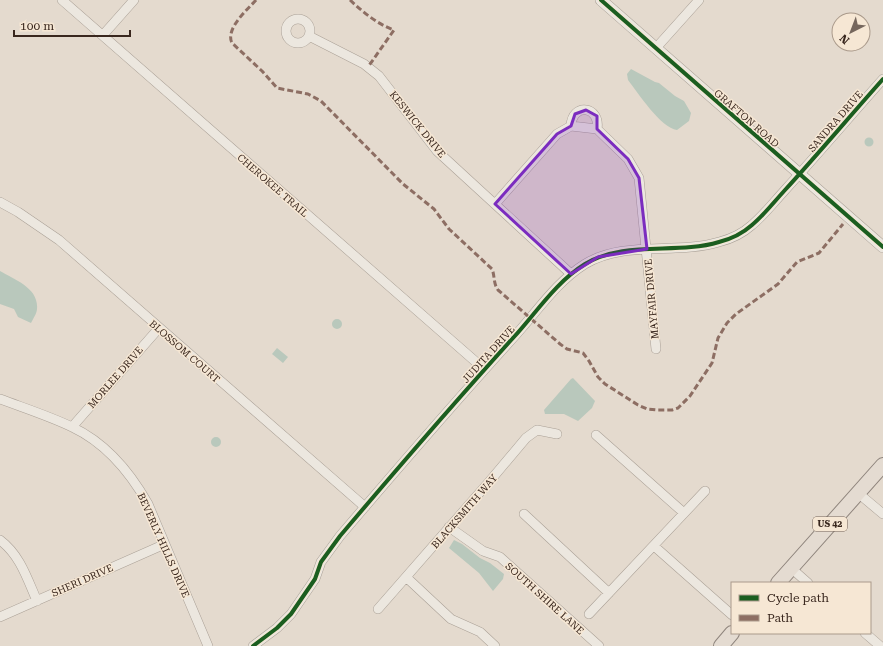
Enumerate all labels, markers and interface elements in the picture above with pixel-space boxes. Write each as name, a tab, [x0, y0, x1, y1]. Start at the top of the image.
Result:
scale bar	[14, 12, 130, 38]
north arrow	[831, 12, 871, 52]
text: 100 m	[20, 19, 54, 33]
text: N	[837, 31, 852, 47]
street label: GRAFTON ROAD	[712, 87, 781, 150]
street label: KESWICK DRIVE	[387, 89, 448, 160]
street label: SANDRA DRIVE	[806, 89, 865, 154]
street label: CHEROKEE TRAIL	[235, 152, 310, 219]
street label: MAYFAIR DRIVE	[643, 258, 660, 340]
street label: BLOSSOM COURT	[147, 318, 222, 385]
street label: JUDITA DRIVE	[460, 324, 517, 385]
street label: MORLEE DRIVE	[86, 344, 145, 410]
street label: BLACKSMITH WAY	[429, 472, 500, 551]
street label: BEVERLY HILLS DRIVE	[135, 491, 192, 599]
road number: US 42	[813, 517, 847, 531]
street label: SOUTH SHIRE LANE	[503, 560, 586, 636]
street label: SHERI DRIVE	[50, 562, 115, 599]
legend	[731, 582, 871, 634]
text: Cycle path	[767, 591, 829, 605]
text: Path	[767, 611, 793, 625]

